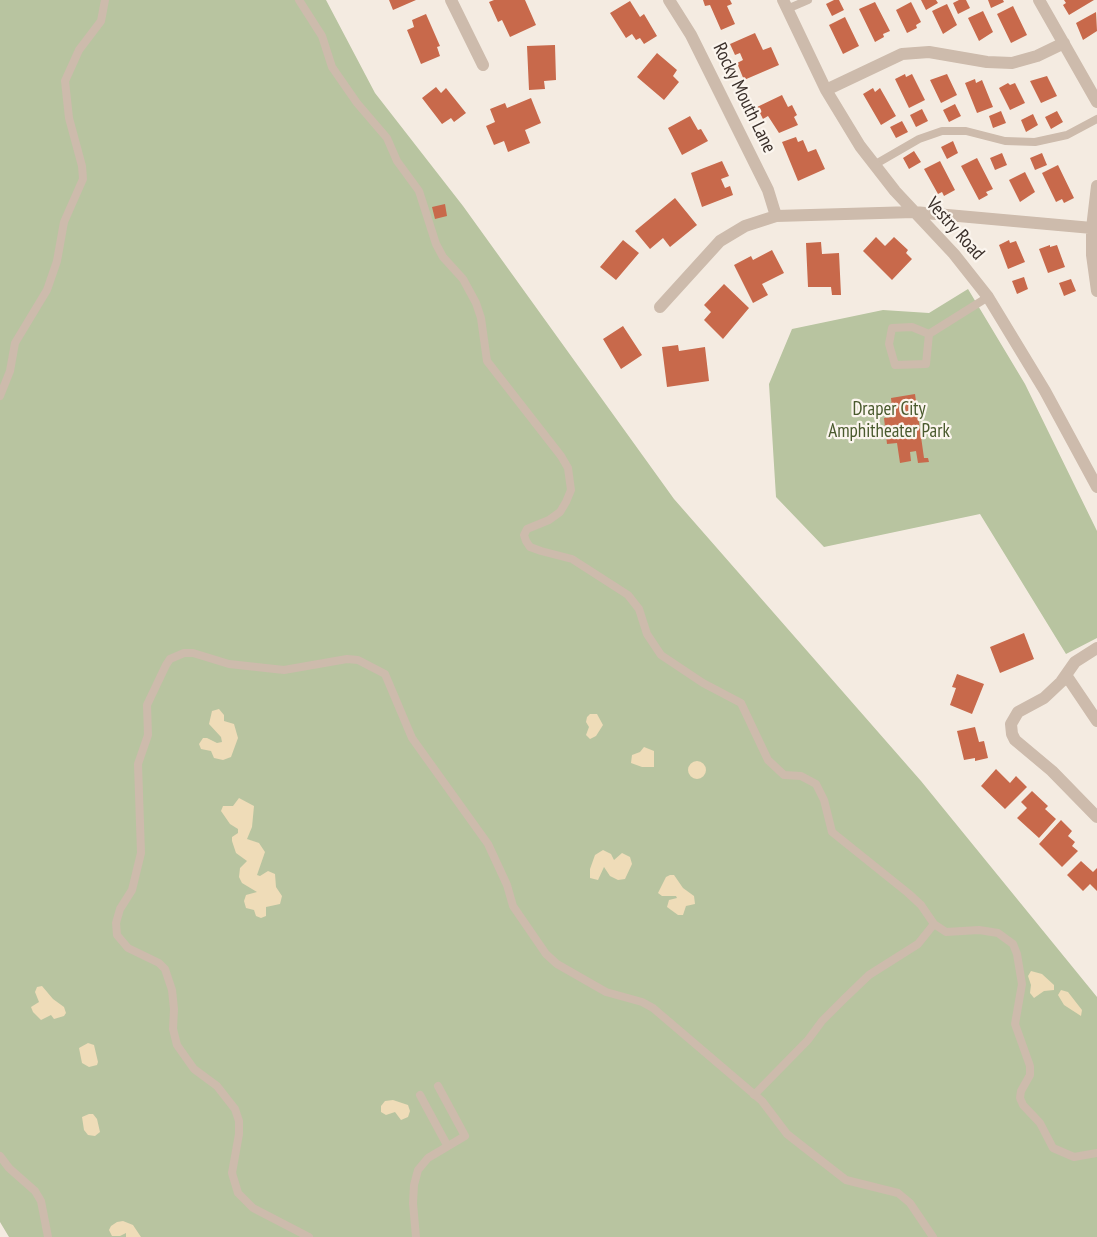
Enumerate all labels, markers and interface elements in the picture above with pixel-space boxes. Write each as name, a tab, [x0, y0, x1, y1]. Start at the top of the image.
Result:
street label: Rocky Mouth Lane	[708, 39, 780, 157]
street label: Vestry Road	[921, 193, 989, 265]
park label: Draper City Amphitheater Park	[828, 399, 950, 443]

